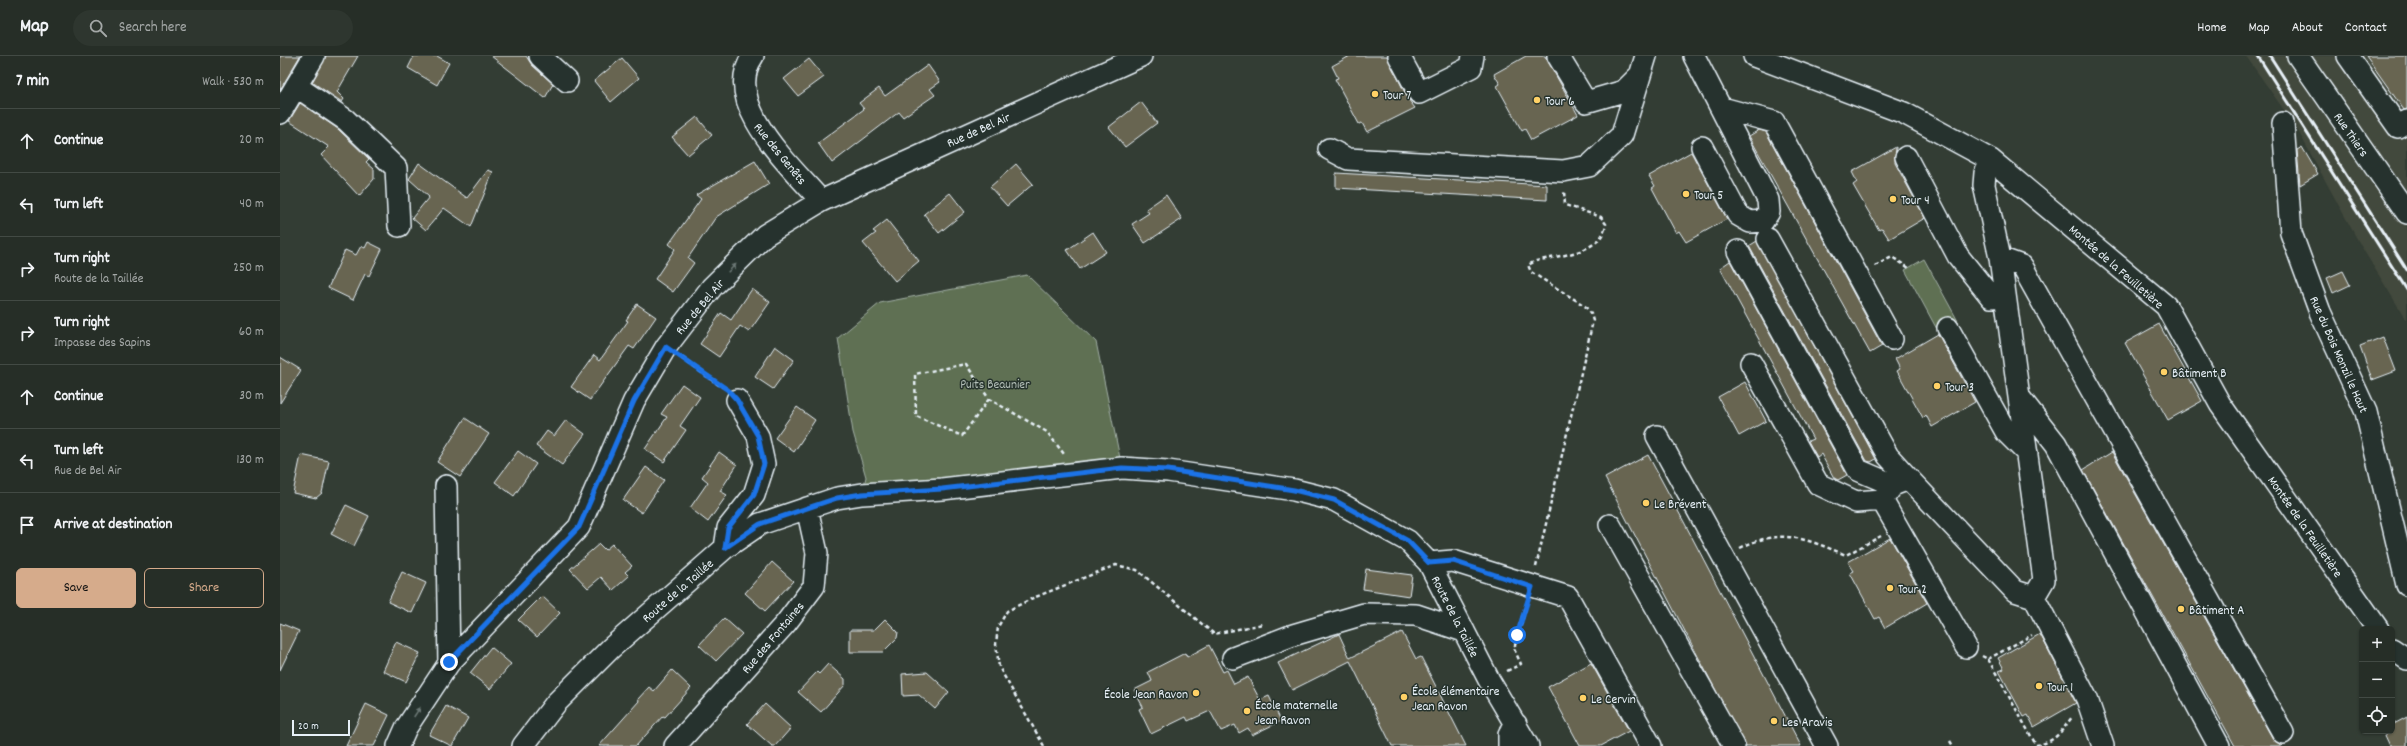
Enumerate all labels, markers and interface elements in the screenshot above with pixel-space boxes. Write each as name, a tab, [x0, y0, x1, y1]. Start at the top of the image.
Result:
search box	[73, 10, 353, 46]
text: Map	[20, 14, 49, 41]
icon: search	[87, 17, 109, 39]
text: Search here	[119, 17, 187, 39]
text: Home	[2197, 18, 2226, 38]
text: Map	[2248, 18, 2270, 38]
text: About	[2292, 18, 2323, 38]
text: Contact	[2345, 18, 2387, 38]
text: 7 min	[16, 70, 49, 94]
text: Walk · 530 m	[202, 73, 264, 92]
place label: Tour 7	[1383, 87, 1411, 106]
marker: Tour 7	[1370, 89, 1380, 99]
place label: Tour 6	[1545, 93, 1575, 112]
marker: Tour 6	[1532, 95, 1542, 105]
street label: Rue de Bel Air	[944, 109, 1014, 154]
street label: Rue Thiers	[2328, 109, 2372, 161]
street label: Rue des Genêts	[748, 119, 810, 190]
icon: ahead	[16, 130, 38, 152]
text: Continue	[54, 130, 103, 152]
text: 20 m	[239, 131, 264, 150]
place label: Tour 5	[1694, 187, 1723, 206]
marker: Tour 5	[1681, 189, 1691, 199]
place label: Tour 4	[1901, 192, 1930, 211]
icon: left	[16, 194, 38, 216]
text: Turn left	[54, 194, 103, 216]
marker: Tour 4	[1888, 194, 1898, 204]
text: 40 m	[240, 195, 264, 214]
street label: Montée de la Feuilletière	[2064, 221, 2167, 315]
text: Turn right	[54, 248, 110, 270]
icon: right	[16, 258, 38, 280]
text: 250 m	[233, 259, 264, 278]
one-way arrow	[727, 263, 737, 273]
text: Route de la Taillée	[54, 270, 143, 289]
street label: Rue de Bel Air	[672, 275, 730, 340]
street label: Rue du Bois Monzil le Haut	[2303, 294, 2372, 417]
text: Turn right	[54, 312, 110, 334]
icon: right	[16, 322, 38, 344]
text: 60 m	[239, 323, 264, 342]
text: Impasse des Sapins	[54, 334, 151, 353]
place label: Bâtiment B	[2172, 365, 2226, 384]
marker: Bâtiment B	[2159, 367, 2169, 377]
park label: Puits Beaunier	[960, 376, 1030, 395]
place label: Tour 3	[1945, 379, 1974, 398]
marker: Tour 3	[1932, 381, 1942, 391]
icon: ahead	[16, 386, 38, 408]
text: Continue	[54, 386, 103, 408]
text: 30 m	[239, 387, 264, 406]
text: Turn left	[54, 440, 103, 462]
icon: left	[16, 450, 38, 472]
text: 130 m	[236, 451, 264, 470]
text: Rue de Bel Air	[54, 462, 122, 481]
street label: Montée de la Feuilletière	[2262, 473, 2346, 582]
place label: Le Brévent	[1654, 496, 1707, 515]
marker: Le Brévent	[1641, 498, 1651, 508]
icon: arrive	[16, 514, 38, 536]
text: Arrive at destination	[54, 514, 172, 536]
street label: Route de la Taillée	[639, 555, 719, 628]
button: Save	[16, 568, 136, 608]
button: Share	[144, 568, 264, 608]
street label: Route de la Taillée	[1425, 573, 1483, 662]
place label: Tour 2	[1898, 581, 1927, 600]
marker: Tour 2	[1885, 583, 1895, 593]
street label: Rue des Fontaines	[738, 598, 810, 679]
place label: Bâtiment A	[2189, 602, 2244, 621]
marker: Bâtiment A	[2176, 604, 2186, 614]
route start	[1508, 626, 1526, 644]
map controls	[2359, 626, 2395, 734]
button: +	[2359, 626, 2395, 662]
route end	[440, 653, 458, 671]
button: −	[2359, 662, 2395, 698]
place label: Tour 1	[2047, 679, 2073, 698]
marker: Tour 1	[2034, 681, 2044, 691]
place label: École élémentaire Jean Ravon	[1412, 683, 1500, 717]
place label: École Jean Ravon	[1104, 686, 1188, 705]
marker: École Jean Ravon	[1191, 688, 1201, 698]
place label: Le Cervin	[1591, 691, 1636, 710]
marker: École élémentaire Jean Ravon	[1399, 692, 1409, 702]
marker: Le Cervin	[1578, 693, 1588, 703]
place label: École maternelle Jean Ravon	[1255, 697, 1338, 731]
button: locate	[2359, 698, 2395, 734]
marker: École maternelle Jean Ravon	[1242, 706, 1252, 716]
one-way arrow	[413, 707, 421, 717]
place label: Les Aravis	[1782, 714, 1833, 733]
marker: Les Aravis	[1769, 716, 1779, 726]
scale bar	[292, 718, 350, 737]
text: 20 m	[298, 719, 319, 735]

